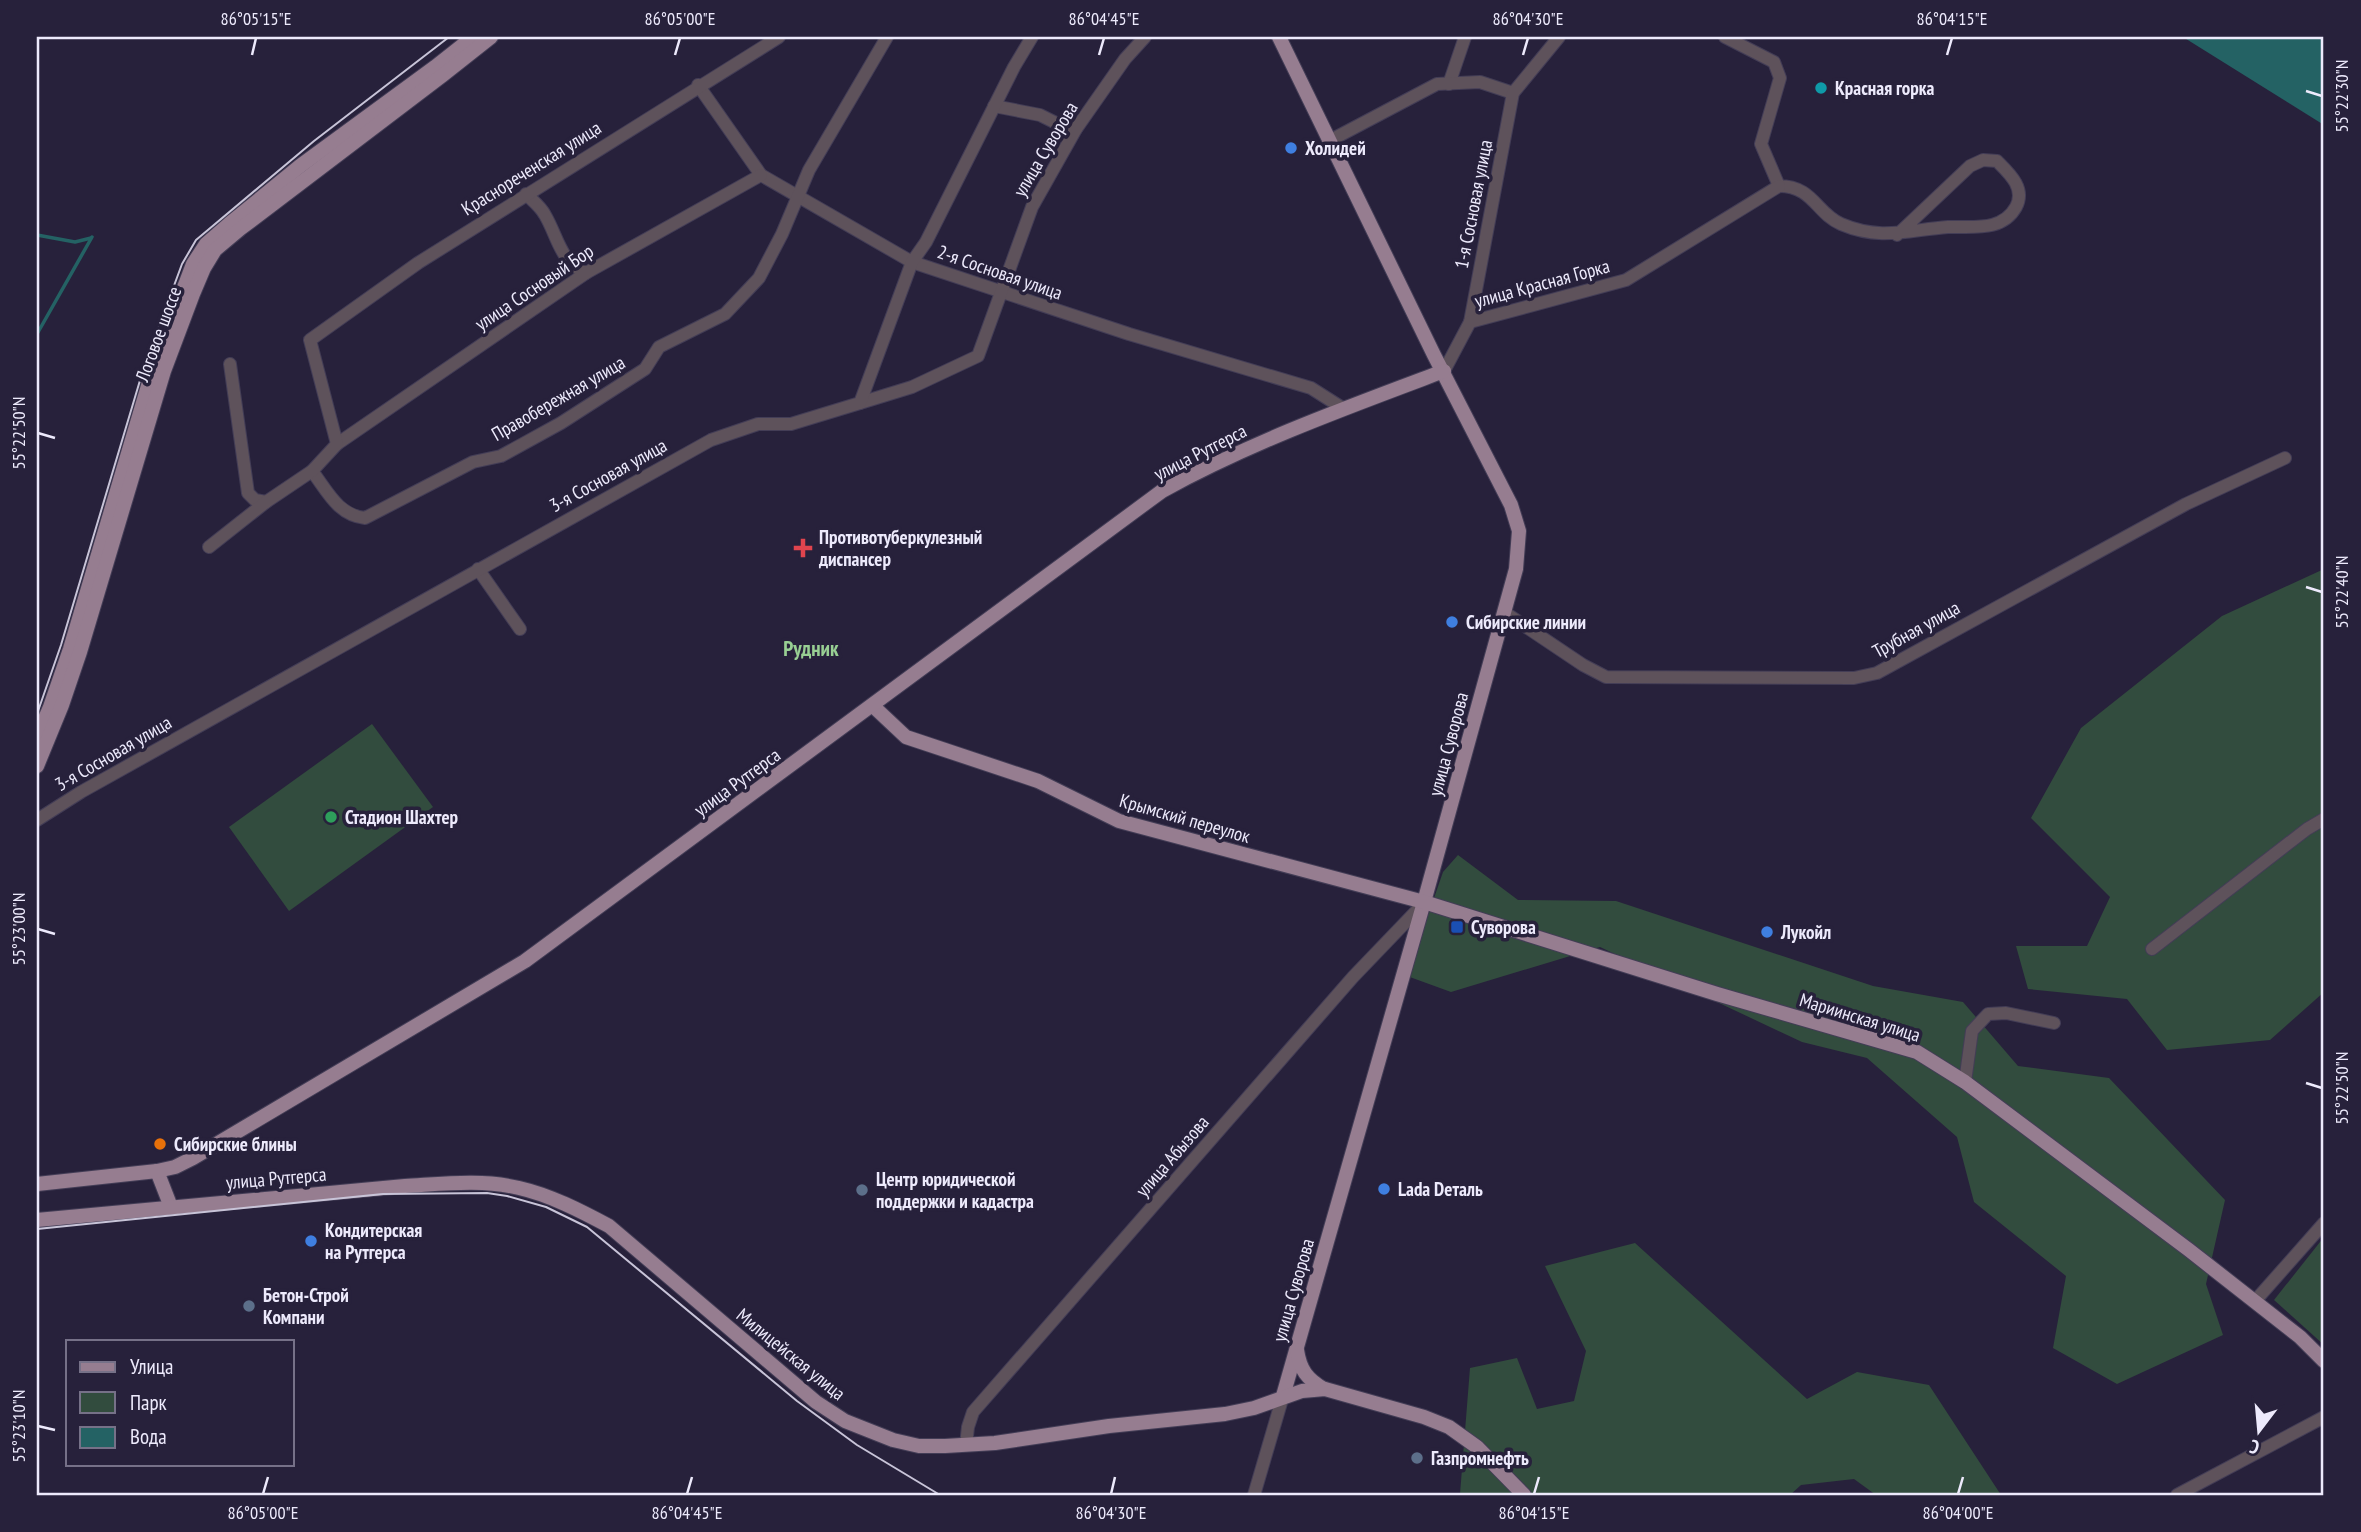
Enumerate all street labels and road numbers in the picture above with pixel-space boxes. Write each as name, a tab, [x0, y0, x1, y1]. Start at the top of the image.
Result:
street label: улица Суворова	[1007, 97, 1083, 201]
street label: Краснореченская улица	[457, 115, 605, 221]
street label: 1-я Сосновая улица	[1449, 138, 1497, 270]
street label: улица Сосновый Бор	[470, 239, 598, 335]
street label: 2-я Сосновая улица	[934, 239, 1066, 305]
street label: улица Красная Горка	[1472, 253, 1612, 313]
street label: Логовое шоссе	[129, 283, 186, 386]
street label: Правобережная улица	[487, 350, 629, 446]
street label: улица Рутгерса	[1150, 418, 1250, 486]
street label: 3-я Сосновая улица	[545, 433, 671, 517]
street label: Трубная улица	[1868, 595, 1964, 663]
street label: улица Суворова	[1423, 690, 1473, 798]
street label: 3-я Сосновая улица	[50, 710, 176, 796]
street label: улица Рутгерса	[689, 743, 785, 821]
street label: Крымский переулок	[1117, 788, 1254, 848]
street label: Мариинская улица	[1797, 987, 1923, 1047]
street label: улица Абызова	[1130, 1110, 1214, 1202]
street label: улица Рутгерса	[225, 1162, 327, 1194]
street label: улица Суворова	[1267, 1236, 1319, 1344]
street label: Милицейская улица	[732, 1303, 850, 1405]

